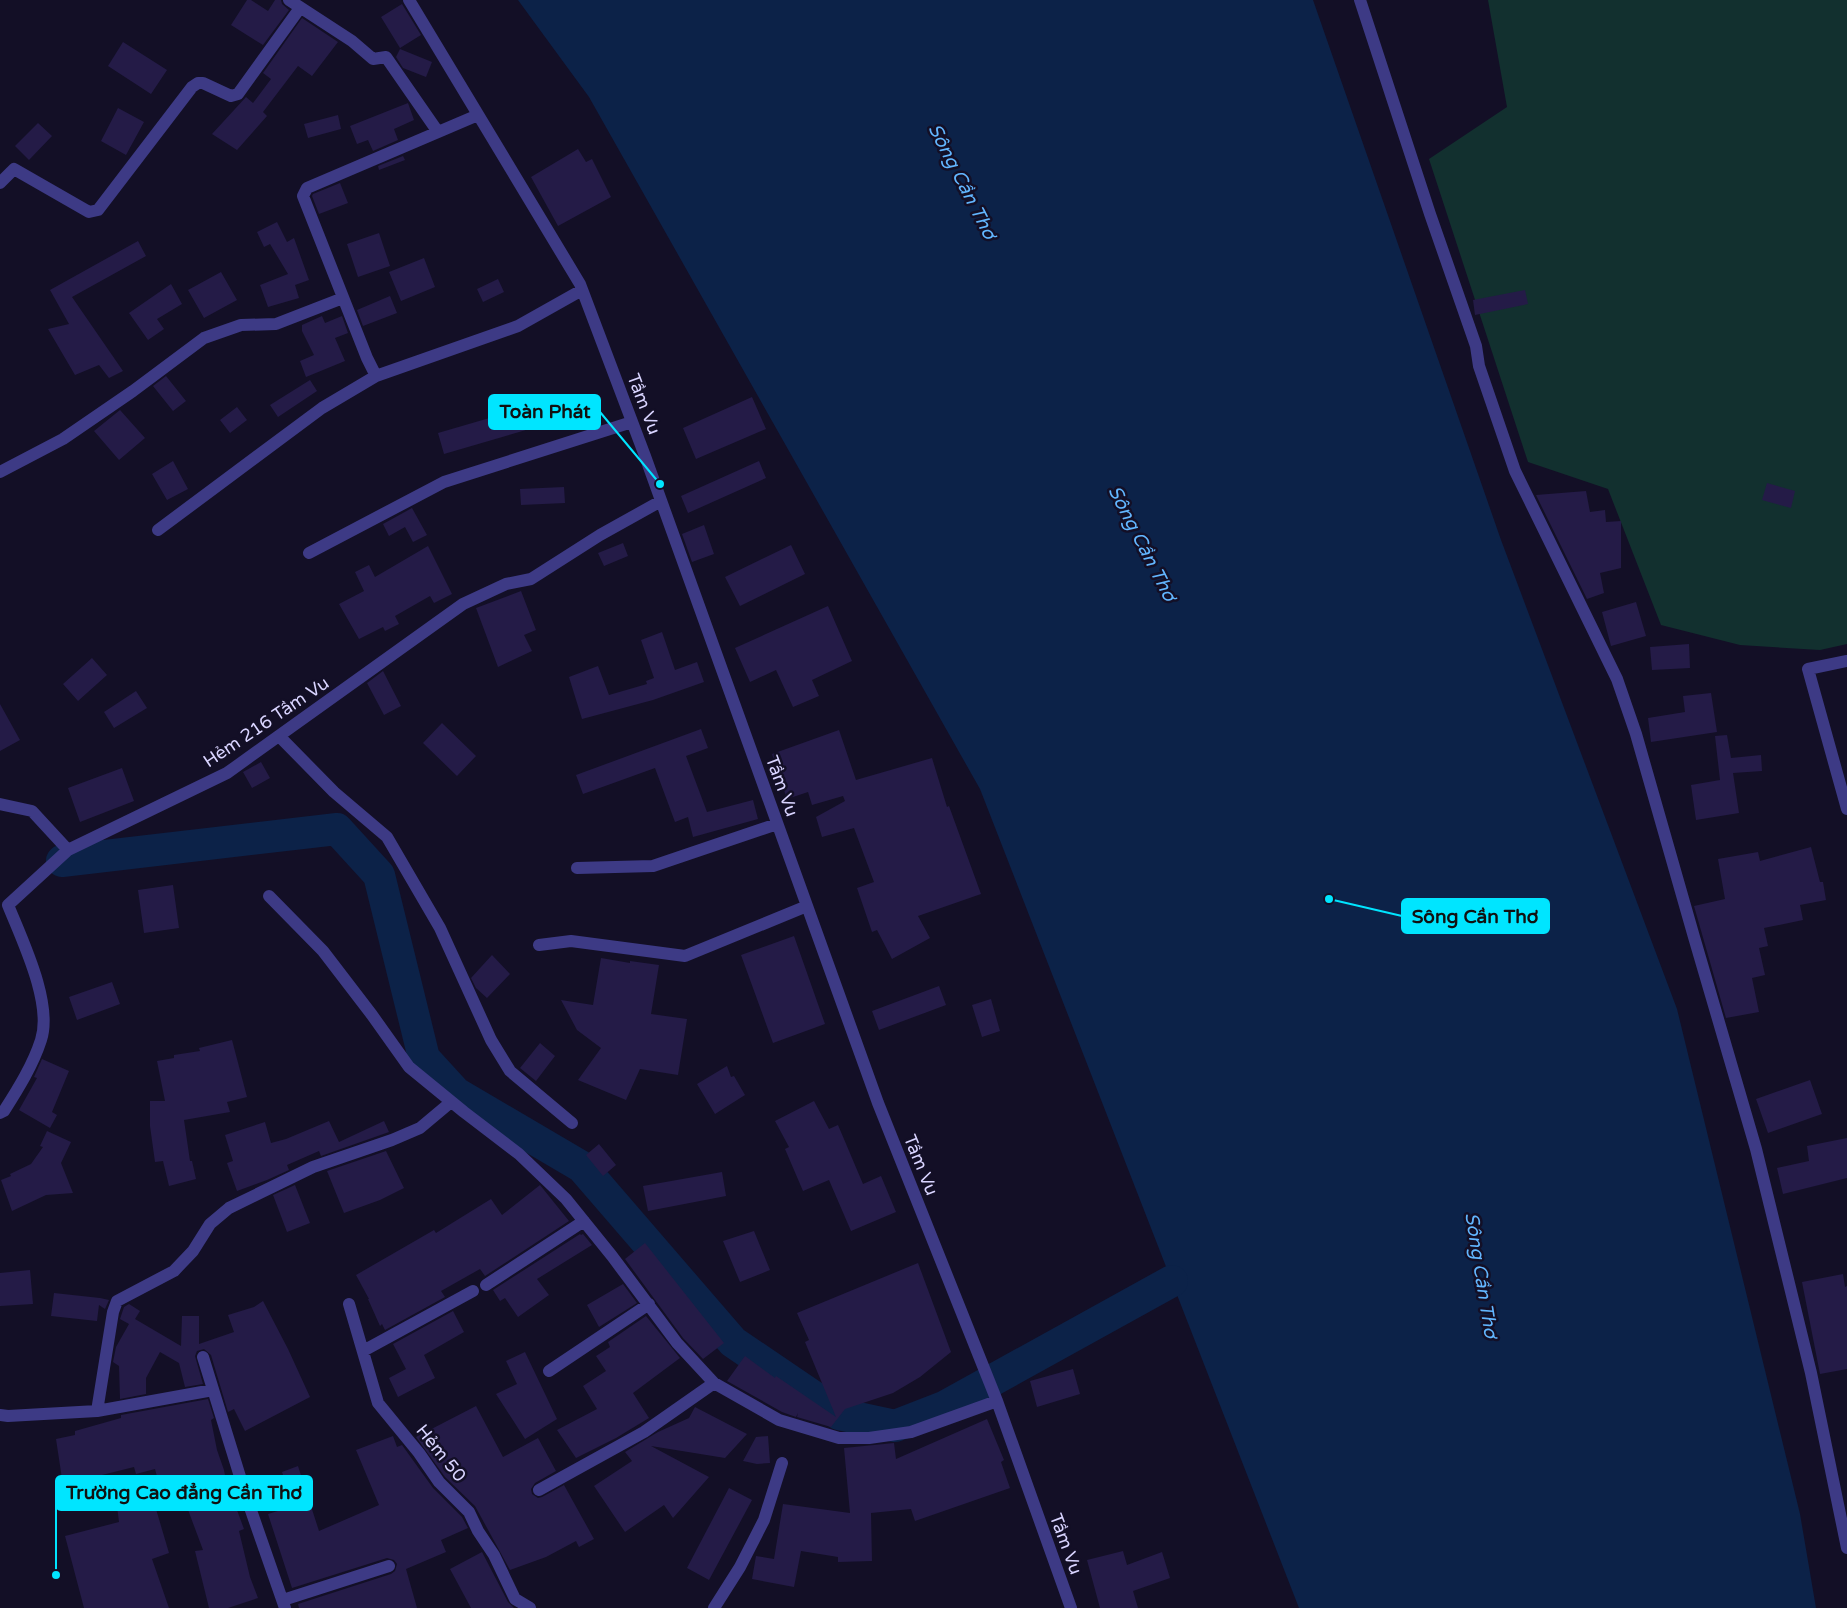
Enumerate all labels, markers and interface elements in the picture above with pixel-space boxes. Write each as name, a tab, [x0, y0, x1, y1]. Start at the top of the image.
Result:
water label: Sông Cần Thơ	[924, 120, 1002, 245]
street label: Tầm Vu	[622, 370, 666, 438]
callout: Toàn Phát	[489, 395, 600, 429]
text: Toàn Phát	[498, 401, 591, 423]
water label: Sông Cần Thơ	[1104, 482, 1182, 607]
street label: Hẻm 216 Tầm Vu	[199, 672, 333, 772]
street label: Tầm Vu	[761, 752, 803, 820]
callout: Sông Cần Thơ	[1402, 899, 1549, 933]
text: Sông Cần Thơ	[1412, 906, 1538, 929]
street label: Tầm Vu	[899, 1131, 943, 1199]
water label: Sông Cần Thơ	[1460, 1211, 1502, 1342]
street label: Hẻm 50	[411, 1420, 471, 1486]
callout: Trường Cao đẳng Cần Thơ	[56, 1476, 312, 1510]
text: Trường Cao đẳng Cần Thơ	[65, 1482, 302, 1505]
street label: Tầm Vu	[1045, 1510, 1087, 1578]

